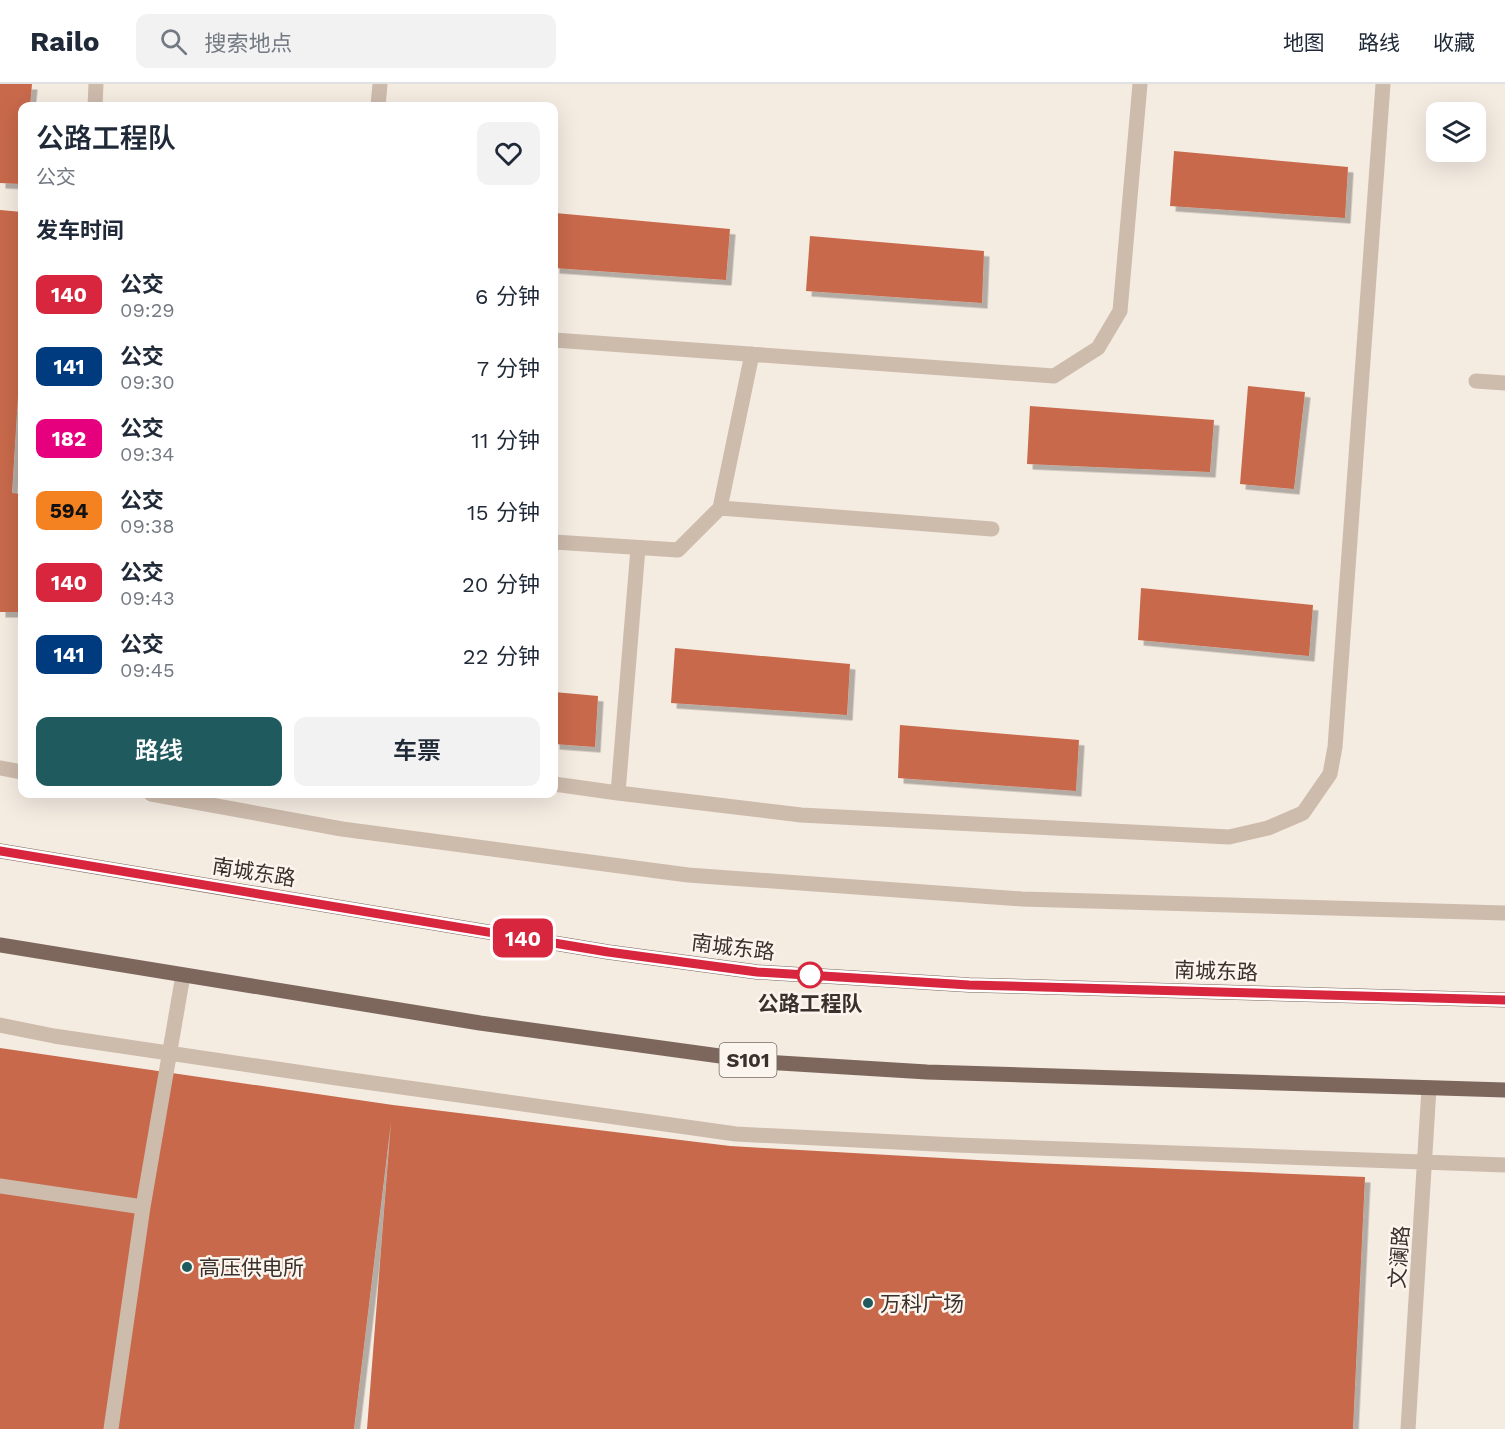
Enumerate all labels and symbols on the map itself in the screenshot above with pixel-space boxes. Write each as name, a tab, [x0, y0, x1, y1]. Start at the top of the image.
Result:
street label: 南城东路	[211, 853, 297, 891]
line badge: 140	[488, 918, 558, 958]
street label: 南城东路	[690, 929, 776, 965]
street label: 南城东路	[1174, 957, 1258, 985]
marker: 公路工程队	[797, 962, 823, 988]
place label: 公路工程队	[758, 991, 863, 1016]
road number: S101	[720, 1043, 777, 1077]
street label: 文澜路	[1384, 1225, 1414, 1289]
place label: 高压供电所	[199, 1255, 304, 1280]
marker: 高压供电所	[180, 1260, 194, 1274]
place label: 万科广场	[880, 1291, 964, 1316]
marker: 万科广场	[861, 1296, 875, 1310]

